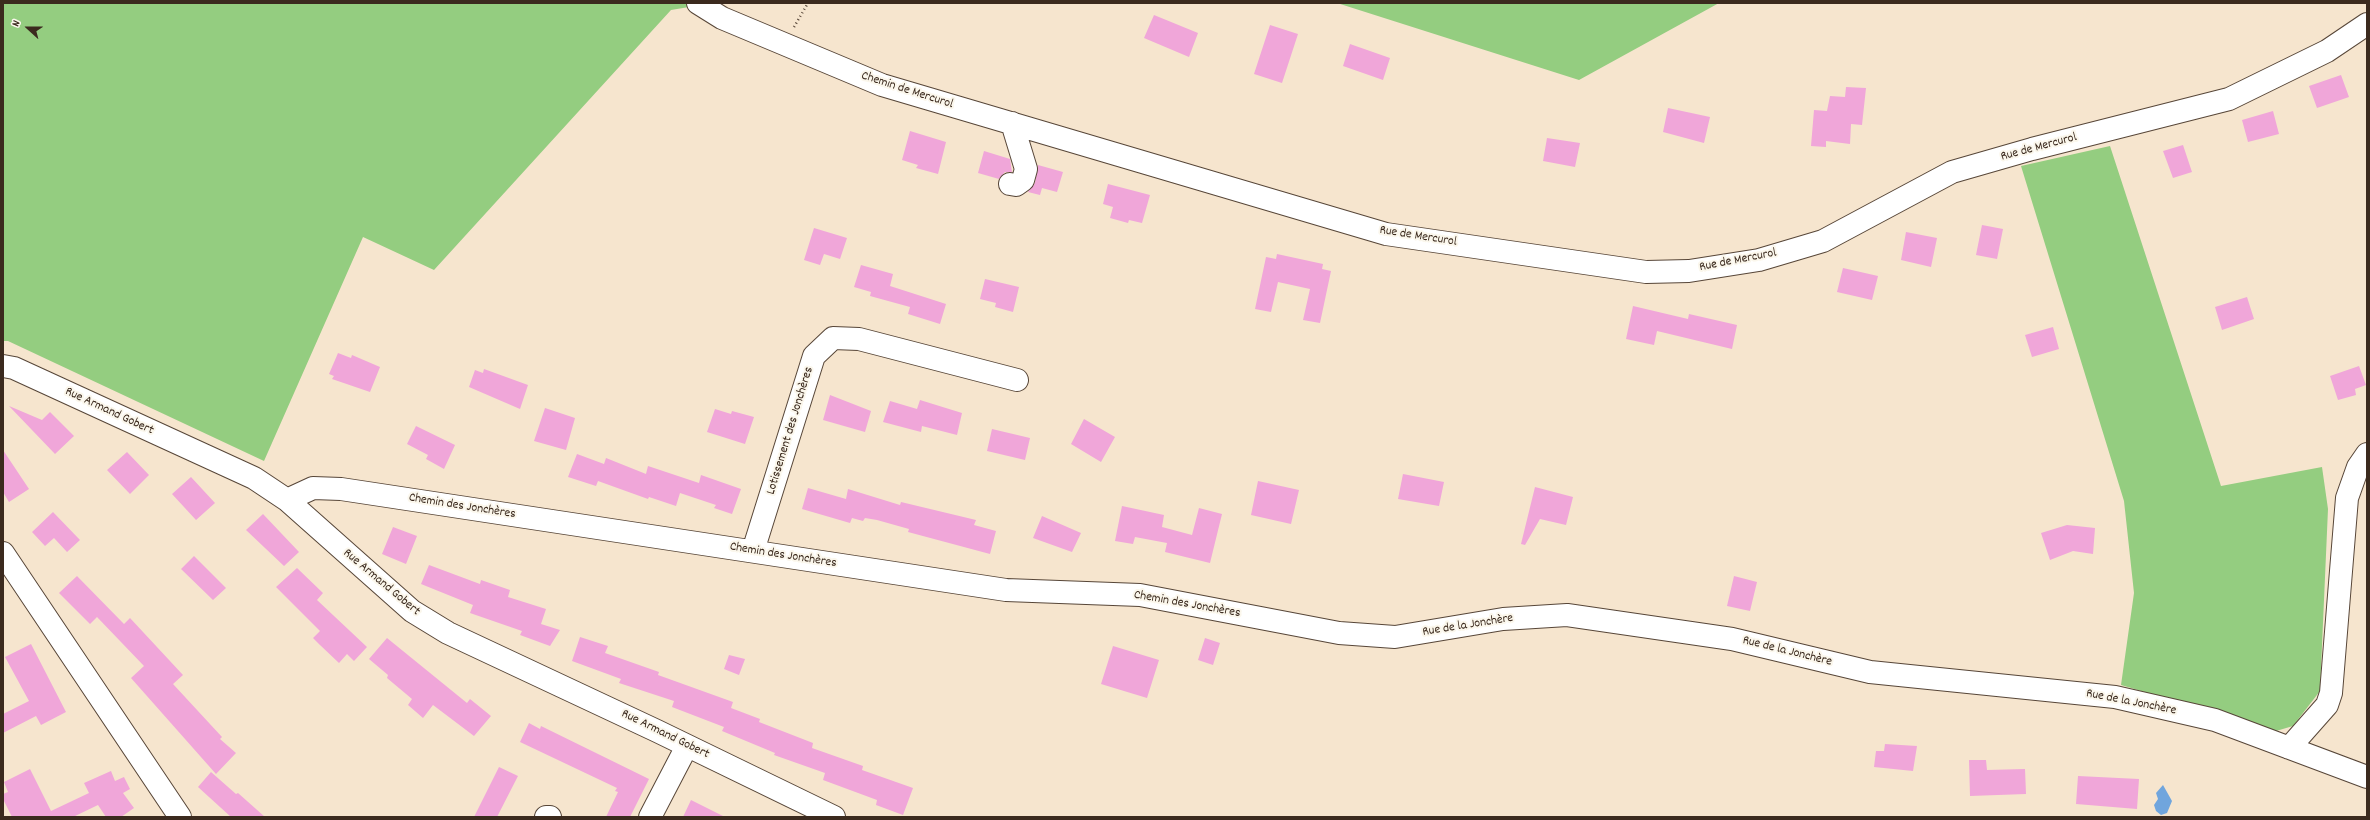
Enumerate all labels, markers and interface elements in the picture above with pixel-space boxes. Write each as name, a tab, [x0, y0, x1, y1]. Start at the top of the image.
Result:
north arrow	[8, 8, 48, 48]
text: N	[8, 18, 25, 29]
street label: Chemin de Mercurol	[859, 69, 955, 113]
street label: Rue de Mercurol	[1999, 130, 2079, 166]
street label: Rue de Mercurol	[1378, 223, 1458, 251]
street label: Rue de Mercurol	[1698, 246, 1778, 276]
street label: Lotissement des Jonchères	[764, 365, 818, 497]
street label: Rue Armand Gobert	[62, 385, 156, 439]
street label: Chemin des Jonchères	[407, 491, 517, 523]
street label: Chemin des Jonchères	[728, 540, 838, 572]
street label: Rue Armand Gobert	[339, 546, 423, 620]
street label: Chemin des Jonchères	[1132, 588, 1242, 622]
street label: Rue de la Jonchère	[1422, 611, 1514, 641]
street label: Rue de la Jonchère	[1741, 633, 1833, 671]
street label: Rue de la Jonchère	[2085, 687, 2177, 719]
street label: Rue Armand Gobert	[618, 707, 712, 763]

